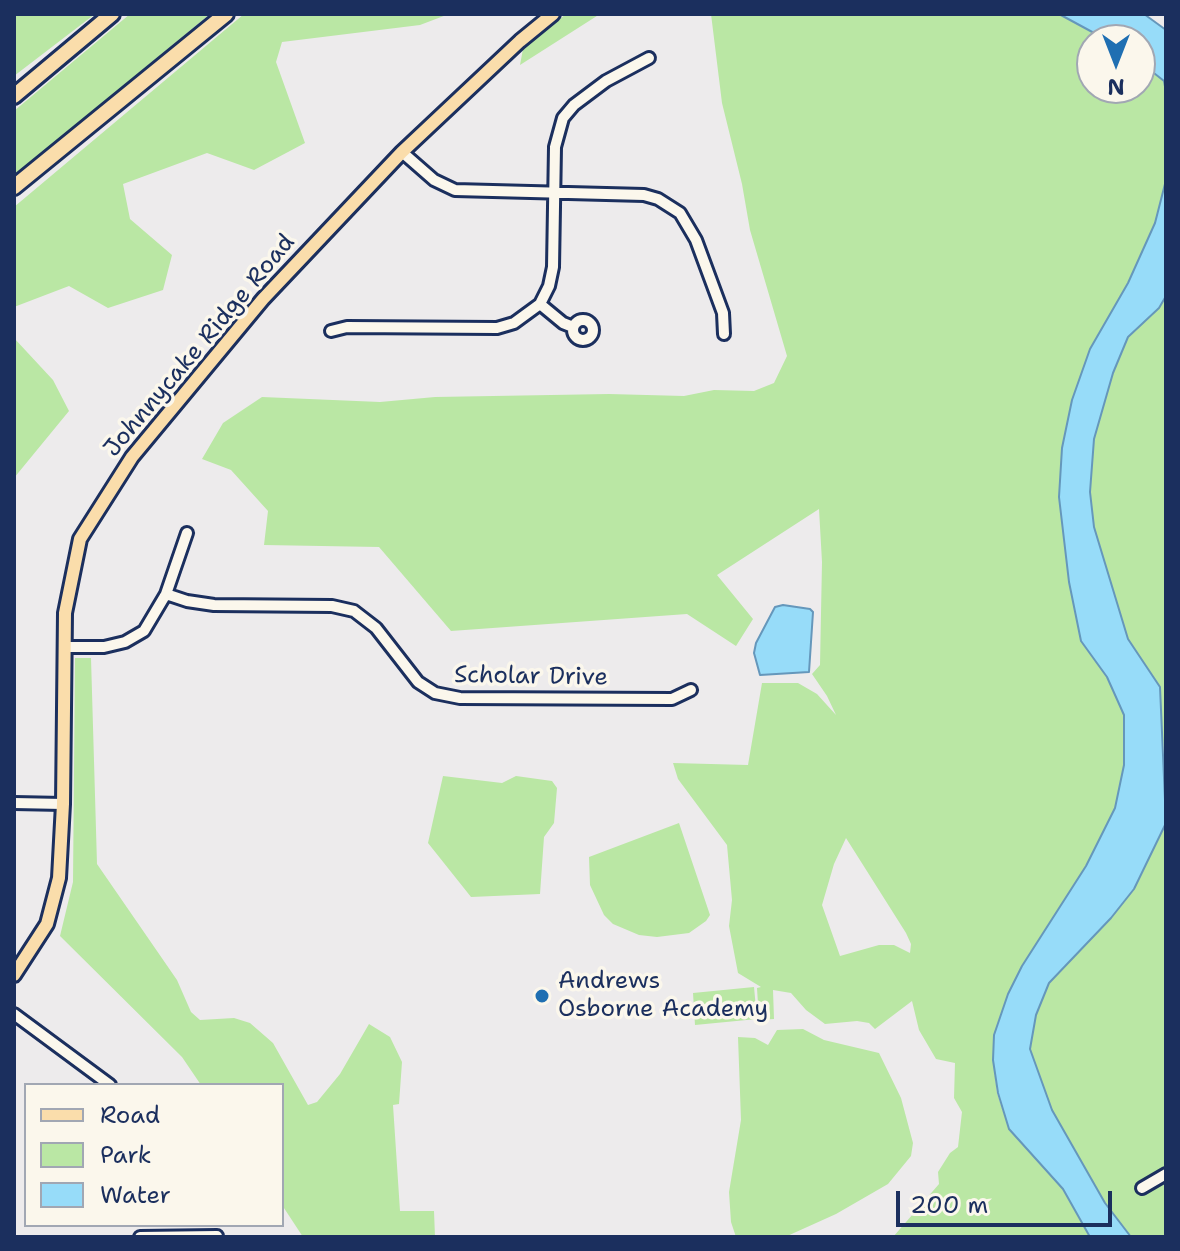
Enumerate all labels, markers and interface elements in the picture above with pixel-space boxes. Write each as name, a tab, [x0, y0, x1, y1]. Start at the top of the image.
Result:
north arrow	[1076, 24, 1156, 104]
text: N	[1107, 72, 1125, 101]
street label: Johnnycake Ridge Road	[98, 229, 302, 463]
street label: Scholar Drive	[454, 661, 608, 693]
place label: Andrews Osborne Academy	[558, 968, 768, 1024]
marker: Andrews Osborne Academy	[533, 987, 551, 1005]
legend	[24, 1083, 284, 1227]
text: Road	[100, 1099, 160, 1131]
text: Park	[100, 1139, 152, 1171]
scale bar	[900, 1175, 1116, 1225]
text: Water	[100, 1179, 171, 1211]
text: 200 m	[910, 1189, 988, 1221]

